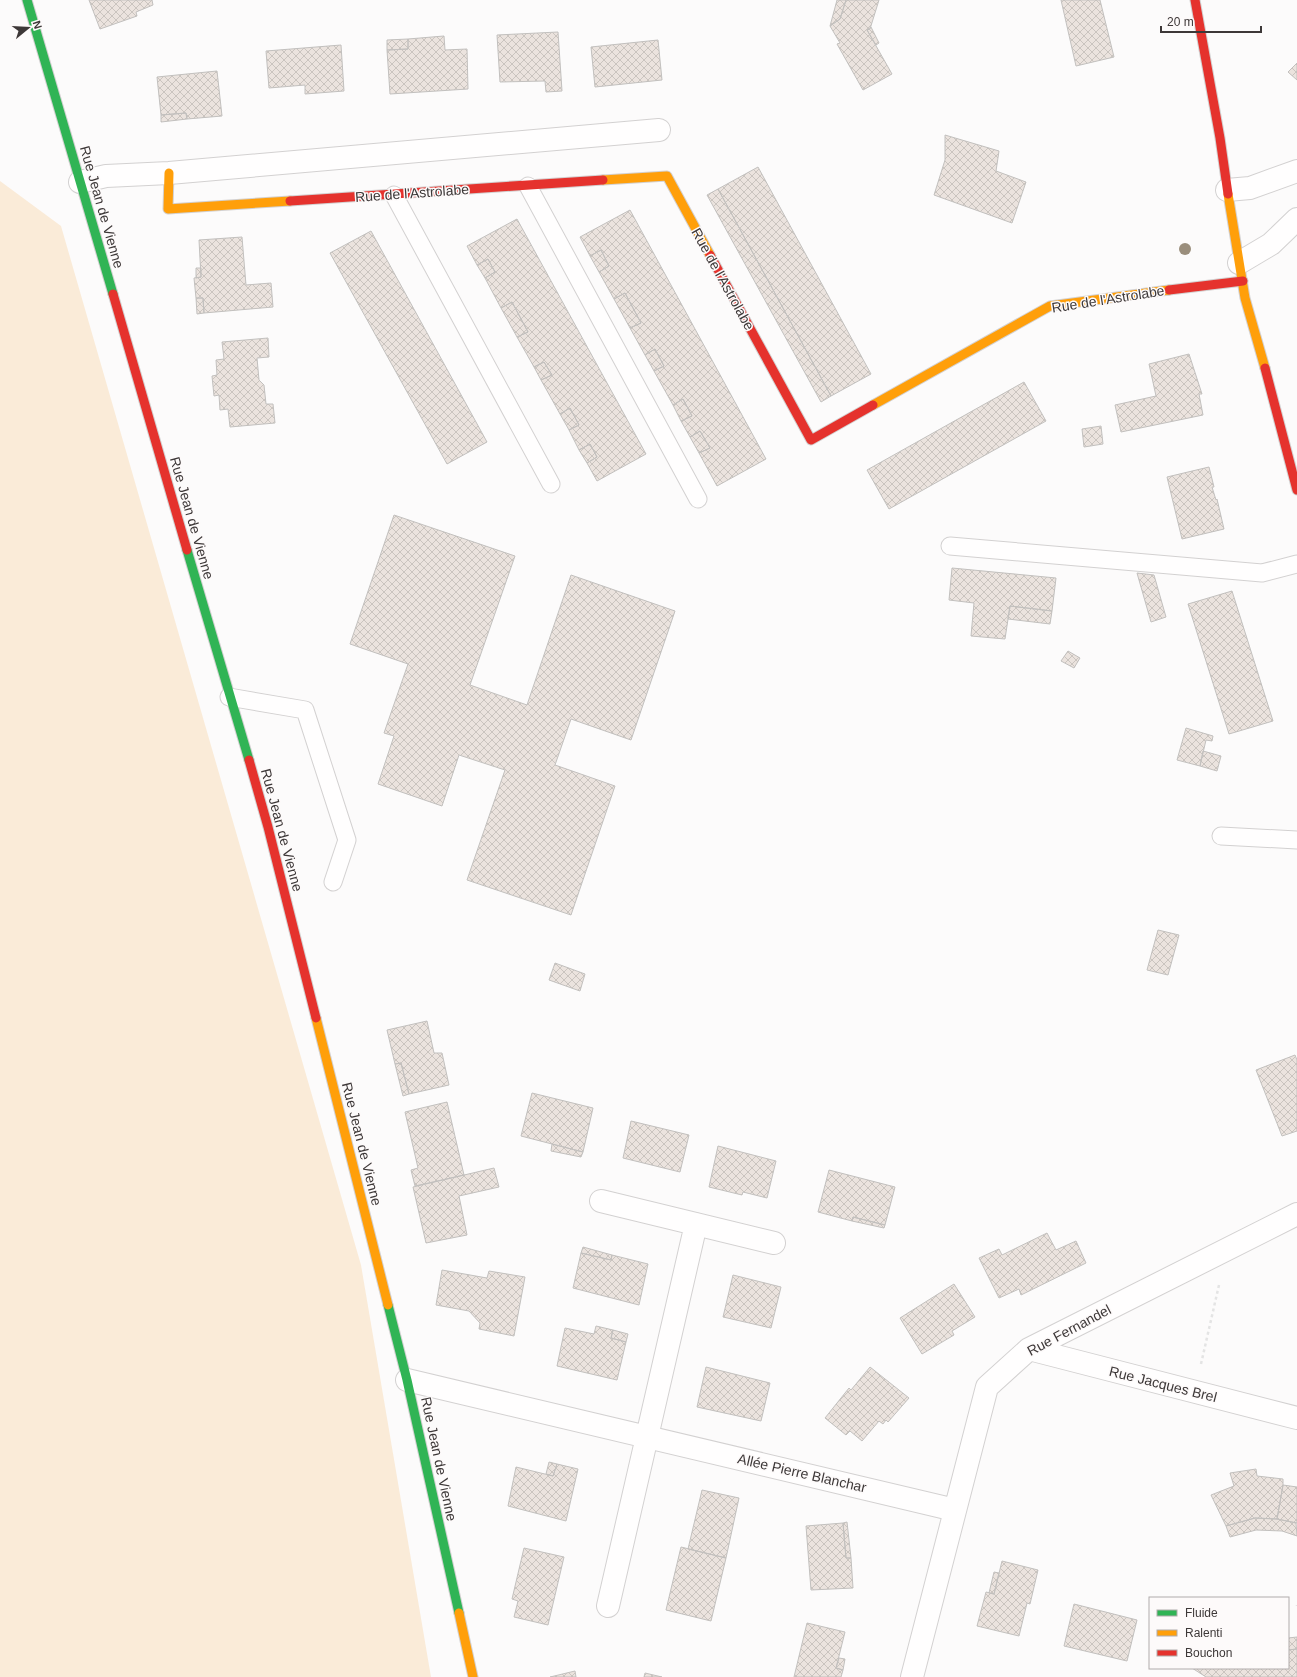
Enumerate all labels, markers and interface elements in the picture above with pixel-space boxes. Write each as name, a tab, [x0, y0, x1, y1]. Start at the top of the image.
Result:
north arrow	[8, 8, 48, 48]
scale bar	[1161, 8, 1261, 34]
text: 20 m	[1167, 15, 1194, 29]
text: N	[31, 19, 44, 31]
street label: Rue Jean de Vienne	[77, 144, 127, 270]
street label: Rue de l'Astrolabe	[355, 181, 470, 205]
street label: Rue de l'Astrolabe	[688, 225, 758, 333]
street label: Rue de l'Astrolabe	[1050, 282, 1166, 316]
street label: Rue Jean de Vienne	[167, 455, 217, 581]
street label: Rue Jean de Vienne	[258, 767, 306, 893]
street label: Rue Jean de Vienne	[339, 1081, 385, 1208]
street label: Rue Fernandel	[1024, 1301, 1114, 1359]
street label: Rue Jacques Brel	[1107, 1363, 1219, 1405]
street label: Rue Jean de Vienne	[418, 1395, 460, 1523]
street label: Allée Pierre Blanchar	[736, 1450, 868, 1496]
legend	[1149, 1597, 1289, 1669]
text: Fluide	[1185, 1606, 1218, 1620]
text: Ralenti	[1185, 1626, 1222, 1640]
text: Bouchon	[1185, 1646, 1232, 1660]

